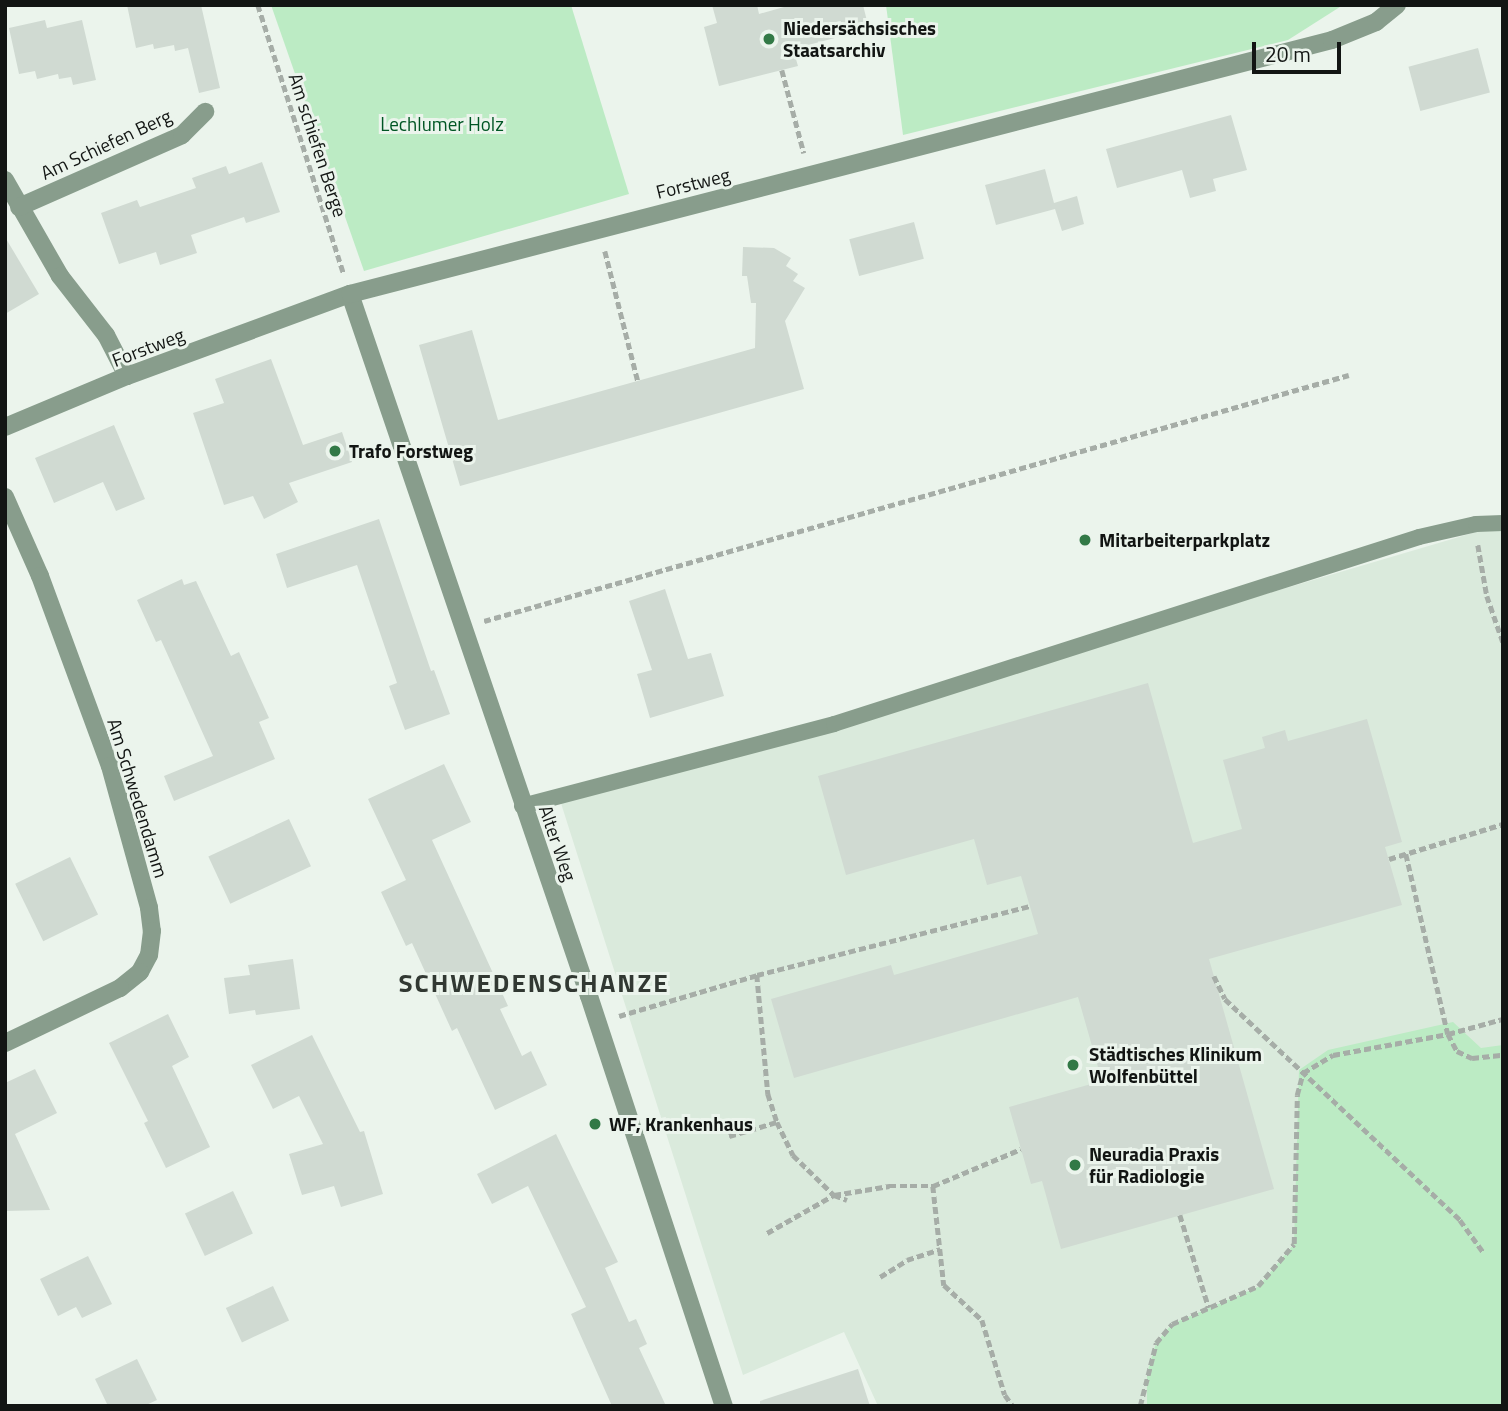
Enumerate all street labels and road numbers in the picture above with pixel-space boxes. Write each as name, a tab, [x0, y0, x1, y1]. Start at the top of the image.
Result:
street label: Am schiefen Berge	[284, 70, 352, 220]
street label: Am Schiefen Berg	[37, 104, 175, 184]
street label: Forstweg	[654, 163, 732, 203]
street label: Forstweg	[109, 323, 187, 371]
street label: Am Schwedendamm	[103, 716, 173, 880]
street label: Alter Weg	[534, 802, 582, 884]

